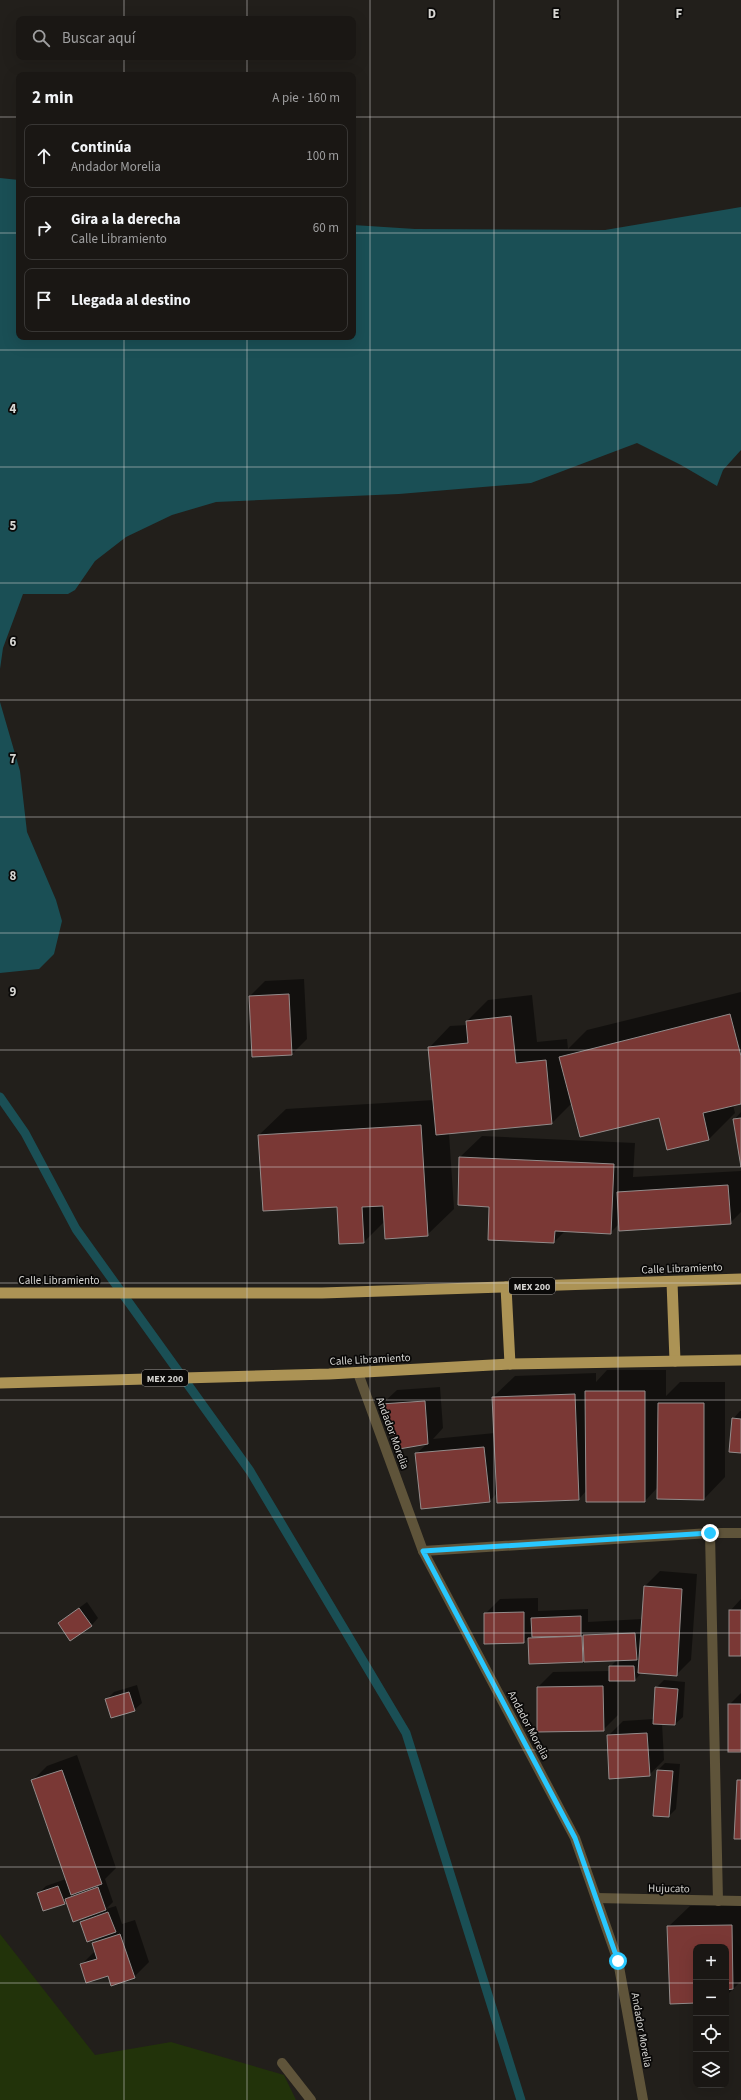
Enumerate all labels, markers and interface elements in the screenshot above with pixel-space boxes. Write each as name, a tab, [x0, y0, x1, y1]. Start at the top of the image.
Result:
text: D	[428, 5, 436, 23]
text: E	[552, 5, 560, 23]
text: F	[676, 5, 683, 23]
search box	[16, 16, 356, 60]
icon: search	[30, 27, 52, 49]
text: Buscar aquí	[62, 28, 135, 49]
text: 2 min	[32, 86, 73, 110]
text: A pie · 160 m	[272, 89, 340, 107]
text: Continúa	[71, 137, 132, 158]
icon: ahead	[33, 145, 55, 167]
text: 100 m	[306, 147, 339, 165]
text: Andador Morelia	[71, 158, 161, 176]
text: Gira a la derecha	[71, 209, 181, 230]
icon: right	[33, 217, 55, 239]
text: 60 m	[313, 219, 339, 237]
text: Calle Libramiento	[71, 230, 167, 248]
icon: arrive	[33, 289, 55, 311]
text: Llegada al destino	[71, 290, 191, 311]
text: 4	[10, 400, 17, 418]
text: 5	[10, 517, 17, 535]
text: 6	[10, 633, 17, 651]
text: 7	[10, 750, 17, 768]
text: 8	[10, 867, 17, 885]
text: 9	[10, 983, 17, 1001]
street label: Calle Libramiento	[641, 1260, 723, 1277]
street label: Calle Libramiento	[18, 1273, 100, 1288]
road number: MEX 200	[509, 1278, 555, 1294]
street label: Calle Libramiento	[329, 1350, 411, 1369]
road number: MEX 200	[142, 1370, 188, 1386]
street label: Andador Morelia	[373, 1395, 413, 1471]
route end	[701, 1524, 719, 1542]
street label: Andador Morelia	[504, 1688, 553, 1762]
street label: Hujucato	[648, 1881, 690, 1896]
map controls	[693, 1944, 729, 2088]
button: +	[693, 1944, 729, 1980]
route start	[609, 1952, 627, 1970]
button: −	[693, 1980, 729, 2016]
street label: Andador Morelia	[628, 1991, 655, 2069]
button: locate	[693, 2016, 729, 2052]
button: layers	[693, 2052, 729, 2088]

